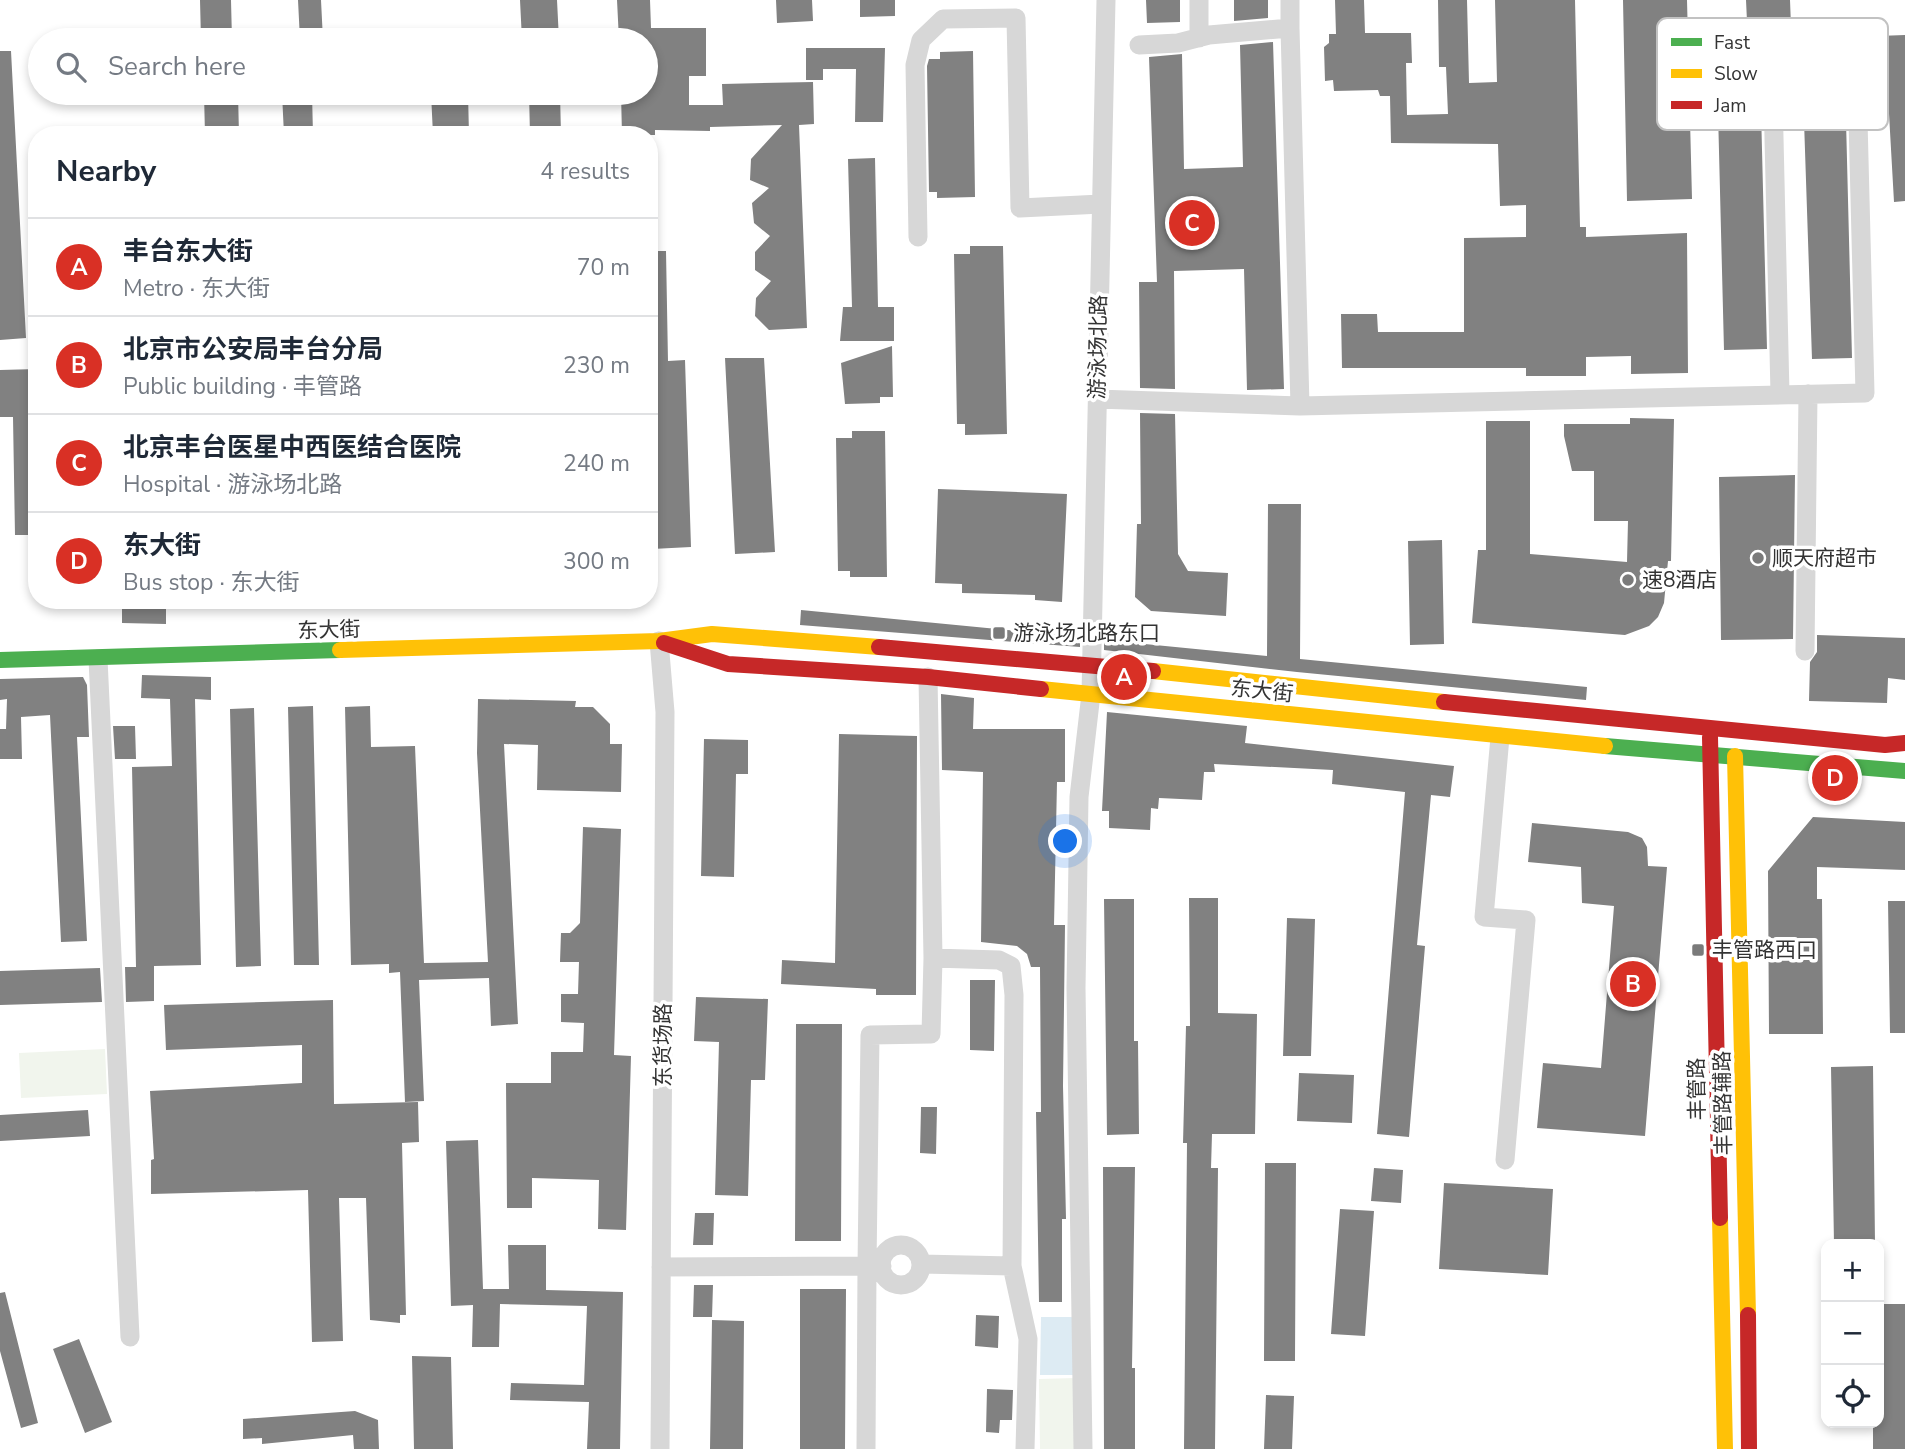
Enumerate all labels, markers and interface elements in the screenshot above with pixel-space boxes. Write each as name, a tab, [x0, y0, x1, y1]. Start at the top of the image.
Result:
legend	[1657, 18, 1888, 130]
search box	[28, 28, 658, 105]
text: Fast	[1714, 30, 1750, 56]
icon: search	[52, 48, 90, 86]
text: Search here	[108, 49, 246, 84]
text: Slow	[1714, 61, 1758, 87]
text: Jam	[1713, 93, 1747, 119]
text: Nearby	[56, 151, 156, 192]
text: 4 results	[540, 156, 630, 187]
pin: C	[1169, 197, 1215, 249]
text: 丰台东大街	[123, 234, 253, 269]
text: A	[70, 252, 88, 283]
text: 70 m	[577, 252, 630, 283]
text: Metro · 东大街	[123, 273, 270, 304]
street label: 游泳场北路	[1083, 294, 1113, 400]
text: 北京市公安局丰台分局	[123, 332, 383, 367]
text: B	[71, 350, 87, 381]
text: 230 m	[563, 350, 630, 381]
text: Public building · 丰管路	[123, 371, 362, 402]
text: 北京丰台医星中西医结合医院	[123, 430, 461, 465]
text: C	[71, 448, 87, 479]
text: 240 m	[563, 448, 630, 479]
text: Hospital · 游泳场北路	[123, 469, 342, 500]
text: 东大街	[123, 528, 201, 563]
place label: 顺天府超市	[1772, 544, 1877, 572]
text: D	[70, 546, 88, 577]
text: 300 m	[563, 546, 630, 577]
marker: 顺天府超市	[1750, 550, 1766, 566]
place label: 速8酒店	[1642, 566, 1718, 594]
text: Bus stop · 东大街	[123, 567, 300, 598]
marker: 速8酒店	[1620, 572, 1636, 588]
street label: 东大街	[297, 615, 361, 645]
place label: 游泳场北路东口	[1013, 619, 1160, 647]
marker: 游泳场北路东口	[991, 625, 1007, 641]
pin: A	[1101, 651, 1147, 703]
street label: 东大街	[1229, 674, 1295, 708]
pin: D	[1812, 752, 1858, 804]
your location	[1048, 824, 1082, 858]
place label: 丰管路西口	[1712, 936, 1817, 964]
marker: 丰管路西口	[1690, 942, 1706, 958]
pin: B	[1610, 958, 1656, 1010]
street label: 东货场路	[649, 1003, 677, 1087]
street label: 丰管路辅路	[1708, 1050, 1738, 1156]
street label: 丰管路	[1682, 1057, 1712, 1121]
map controls	[1821, 1239, 1884, 1428]
button: +	[1821, 1239, 1884, 1302]
button: −	[1821, 1302, 1884, 1365]
button: locate	[1821, 1365, 1884, 1428]

